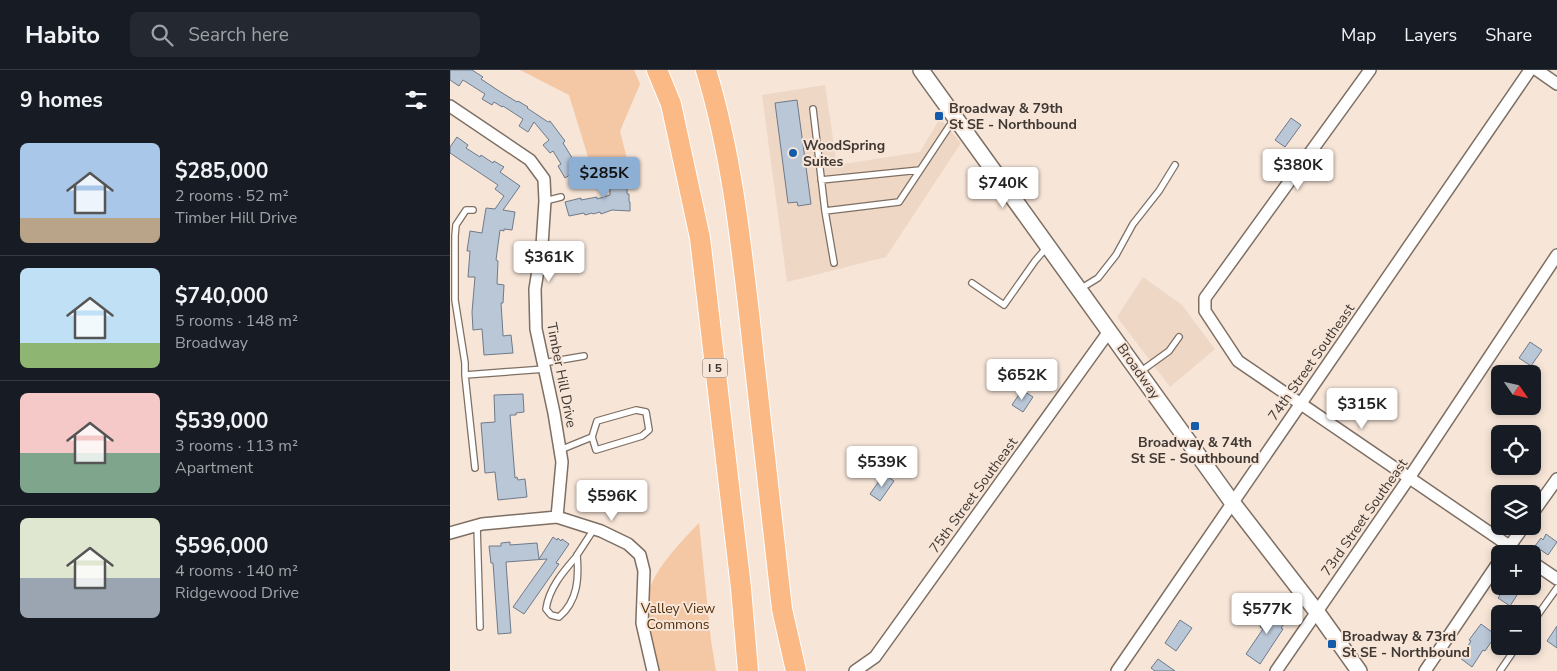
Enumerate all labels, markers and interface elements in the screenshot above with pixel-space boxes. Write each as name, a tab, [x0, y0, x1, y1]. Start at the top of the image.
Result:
search box	[130, 12, 480, 57]
text: Habito	[25, 19, 100, 51]
icon: search	[148, 21, 176, 49]
text: Search here	[188, 22, 289, 48]
text: Map	[1341, 23, 1376, 47]
text: Layers	[1404, 23, 1457, 47]
text: Share	[1485, 23, 1532, 47]
text: 9 homes	[20, 86, 103, 114]
icon: filters	[402, 86, 430, 114]
place label: Broadway & 79th St SE - Northbound	[949, 99, 1077, 134]
marker: Broadway & 79th St SE - Northbound	[933, 110, 945, 122]
place label: WoodSpring Suites	[803, 136, 885, 171]
marker: WoodSpring Suites	[787, 147, 799, 159]
pin: $380K	[1263, 148, 1333, 191]
text: $380K	[1273, 154, 1323, 176]
pin: $285K	[569, 156, 639, 199]
text: $285,000	[175, 157, 268, 185]
text: $285K	[579, 162, 629, 184]
icon: home	[60, 163, 120, 223]
pin: $740K	[968, 166, 1038, 209]
text: $740K	[978, 172, 1028, 194]
text: 2 rooms · 52 m²	[175, 185, 288, 207]
text: Timber Hill Drive	[175, 207, 297, 229]
pin: $361K	[514, 240, 584, 283]
text: $361K	[524, 246, 574, 268]
text: $740,000	[175, 282, 268, 310]
icon: home	[60, 288, 120, 348]
street label: 74th Street Southeast	[1264, 300, 1359, 424]
text: 5 rooms · 148 m²	[175, 310, 298, 332]
street label: Timber Hill Drive	[542, 321, 581, 429]
text: Broadway	[175, 332, 248, 354]
street label: Broadway	[1112, 340, 1165, 404]
road number: I 5	[702, 358, 728, 378]
pin: $652K	[987, 358, 1057, 401]
text: $652K	[997, 364, 1047, 386]
north arrow	[1491, 365, 1541, 415]
map controls	[1491, 365, 1541, 655]
pin: $315K	[1327, 388, 1397, 430]
text: $315K	[1337, 393, 1387, 415]
text: $539,000	[175, 407, 268, 435]
icon: home	[60, 413, 120, 473]
marker: Broadway & 74th St SE - Southbound	[1189, 420, 1201, 432]
button: locate	[1491, 425, 1541, 475]
place label: Broadway & 74th St SE - Southbound	[1131, 433, 1259, 468]
street label: 75th Street Southeast	[925, 434, 1022, 557]
text: 3 rooms · 113 m²	[175, 435, 298, 457]
pin: $539K	[847, 446, 917, 488]
text: $539K	[857, 451, 907, 473]
street label: 73rd Street Southeast	[1317, 455, 1412, 580]
text: Apartment	[175, 457, 253, 479]
pin: $596K	[577, 480, 647, 522]
text: $596K	[587, 485, 637, 507]
button: layers	[1491, 485, 1541, 535]
text: $596,000	[175, 532, 268, 560]
icon: home	[60, 538, 120, 598]
button: +	[1491, 545, 1541, 595]
text: 4 rooms · 140 m²	[175, 560, 298, 582]
text: Ridgewood Drive	[175, 582, 299, 604]
pin: $577K	[1232, 592, 1302, 635]
text: $577K	[1242, 598, 1292, 620]
park label: Valley View Commons	[640, 599, 716, 634]
button: −	[1491, 605, 1541, 655]
place label: Broadway & 73rd St SE - Northbound	[1342, 627, 1470, 662]
marker: Broadway & 73rd St SE - Northbound	[1326, 638, 1338, 650]

